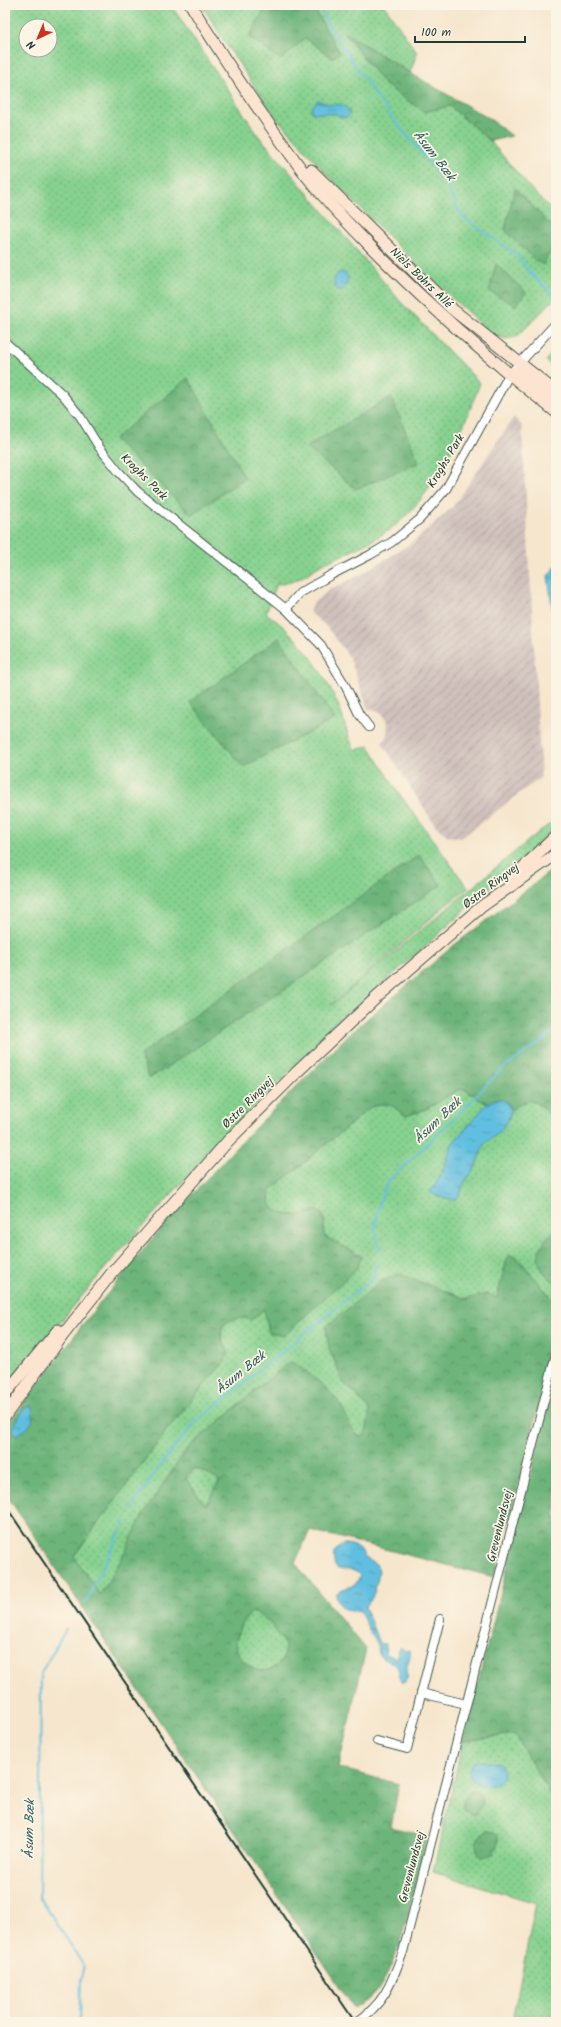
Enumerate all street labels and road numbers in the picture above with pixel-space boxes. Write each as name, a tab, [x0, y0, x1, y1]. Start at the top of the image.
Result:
street label: Niels Bohrs Allé	[385, 243, 457, 314]
street label: Kroghs Park	[422, 430, 470, 492]
street label: Kroghs Park	[116, 449, 172, 505]
street label: Østre Ringvej	[459, 858, 524, 914]
street label: Østre Ringvej	[218, 1072, 279, 1133]
street label: Grevenlundsvej	[482, 1487, 518, 1564]
street label: Grevenlundsvej	[393, 1828, 431, 1905]

